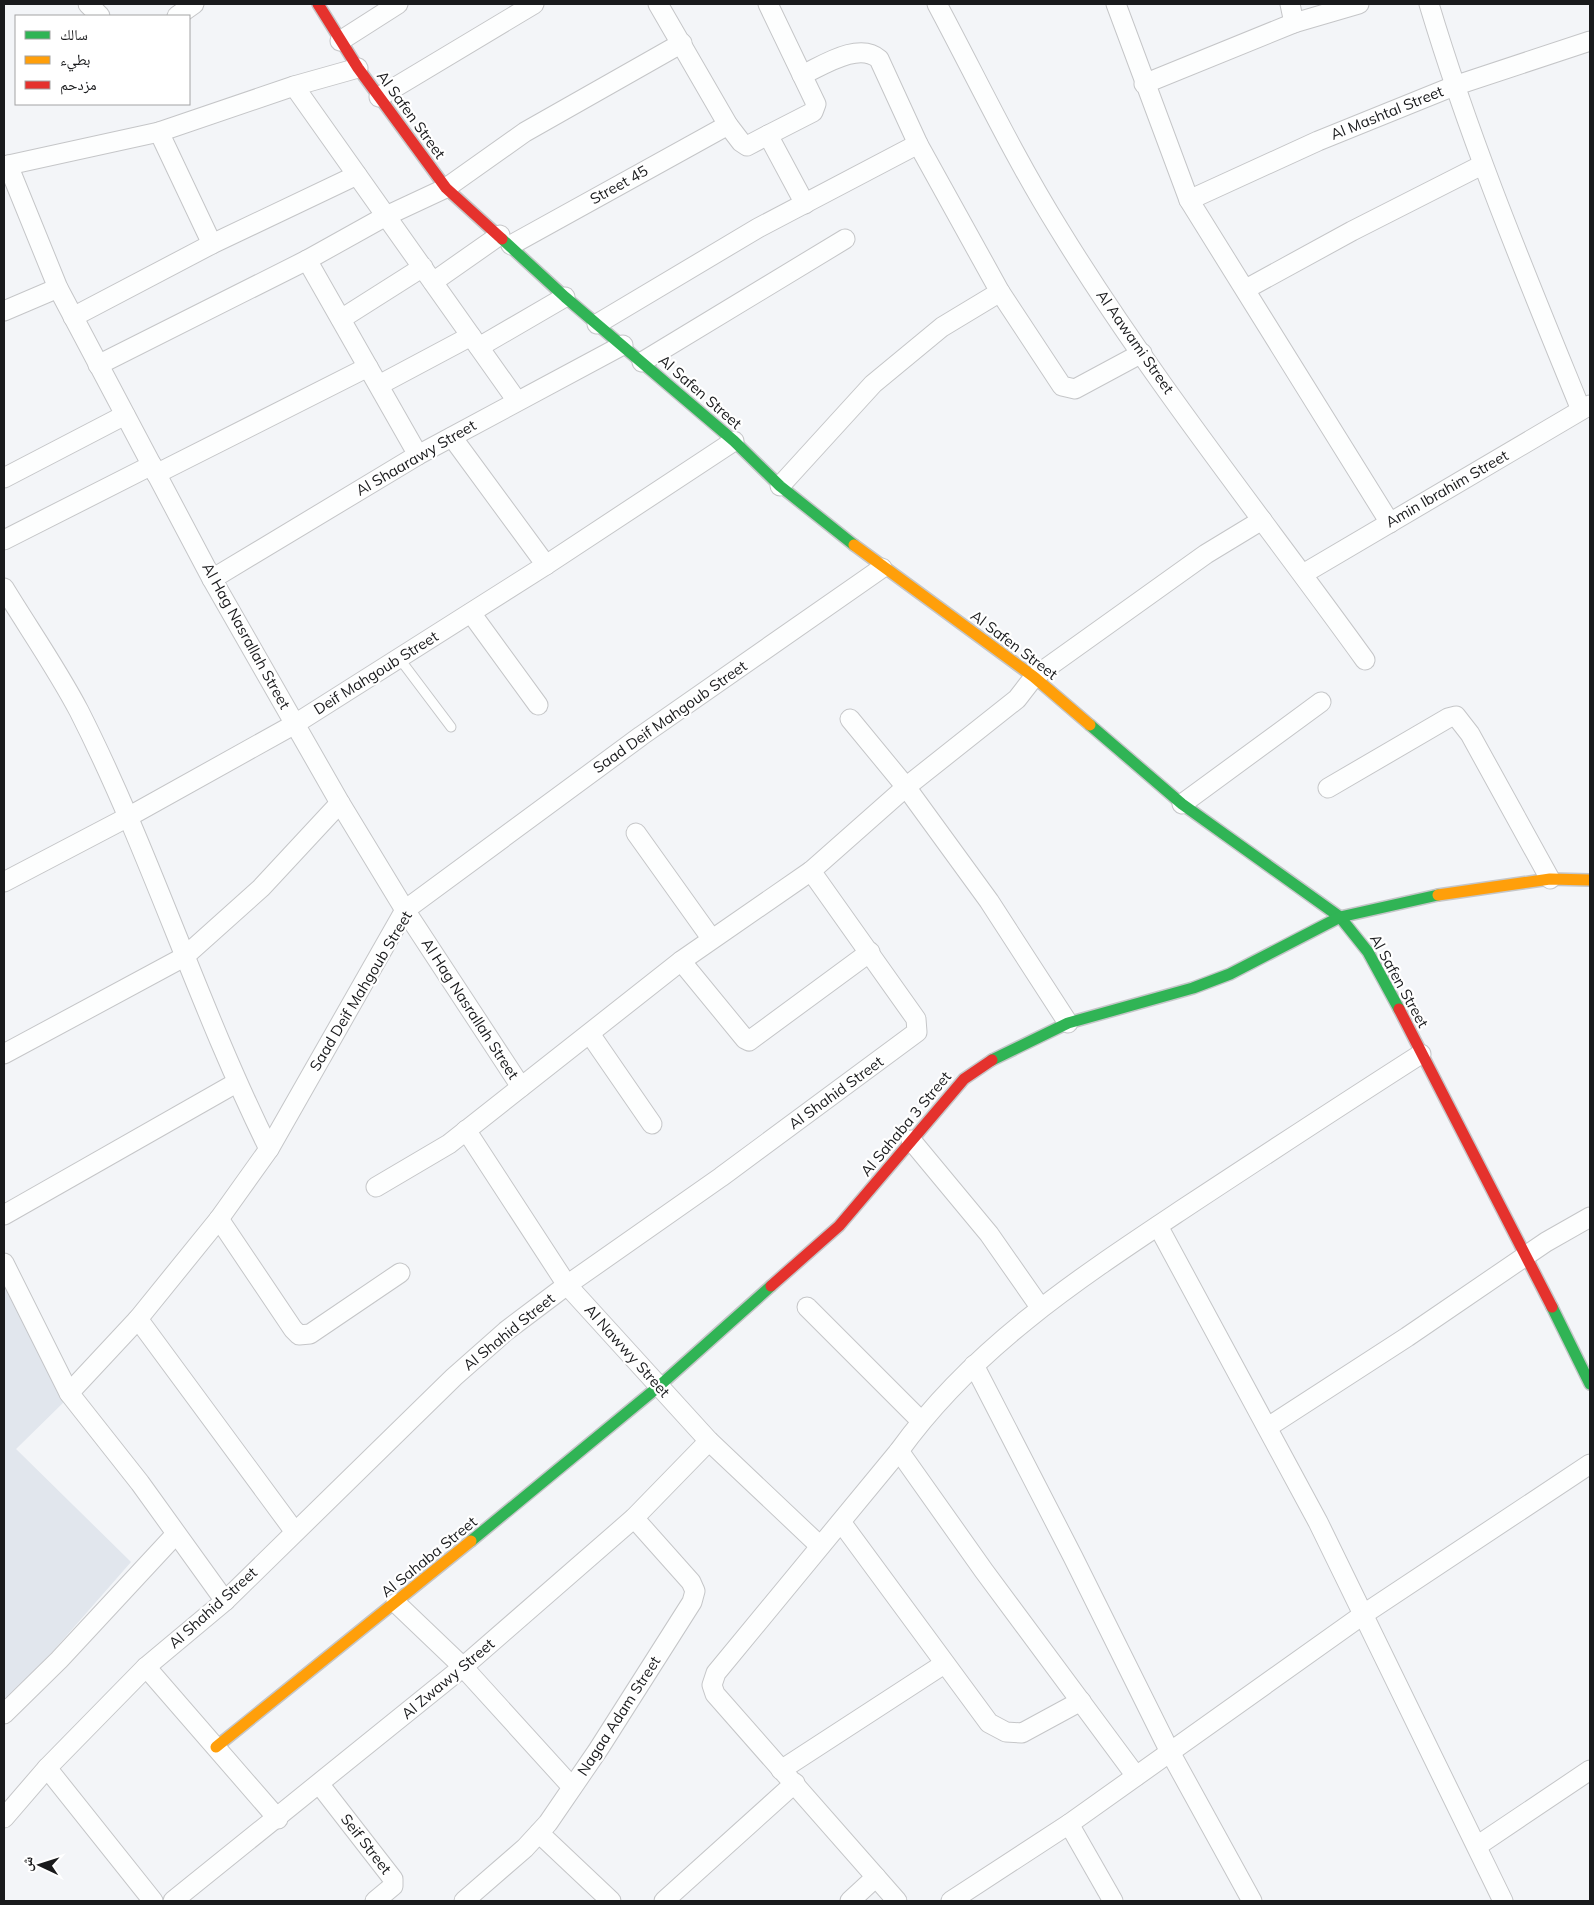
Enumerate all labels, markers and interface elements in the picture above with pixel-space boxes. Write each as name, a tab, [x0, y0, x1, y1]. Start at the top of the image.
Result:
legend	[15, 15, 190, 105]
text: سالك	[60, 25, 88, 44]
text: بطيء	[60, 50, 90, 72]
street label: Al Safen Street	[373, 67, 450, 162]
text: مزدحم	[60, 75, 97, 95]
street label: Al Mashtal Street	[1328, 81, 1446, 144]
street label: Street 45	[586, 161, 651, 208]
street label: Al Aawami Street	[1093, 286, 1178, 397]
street label: Al Safen Street	[655, 350, 746, 433]
street label: Al Shaarawy Street	[352, 415, 479, 500]
street label: Amin Ibrahim Street	[1382, 446, 1512, 531]
street label: Al Hag Nasrallah Street	[198, 559, 295, 712]
street label: Al Safen Street	[967, 606, 1062, 684]
street label: Deif Mahgoub Street	[310, 627, 442, 719]
street label: Saad Deif Mahgoub Street	[589, 656, 750, 777]
street label: Saad Deif Mahgoub Street	[305, 907, 416, 1074]
street label: Al Safen Street	[1366, 931, 1433, 1031]
street label: Al Hag Nasrallah Street	[418, 935, 523, 1083]
street label: Al Shahid Street	[785, 1052, 887, 1133]
street label: Al Sahaba 3 Street	[856, 1067, 955, 1180]
street label: Al Shahid Street	[459, 1289, 558, 1374]
street label: Al Nawwy Street	[581, 1300, 674, 1401]
street label: Al Sahaba Street	[377, 1512, 481, 1601]
street label: Al Shahid Street	[165, 1563, 261, 1652]
street label: Al Zwawy Street	[397, 1634, 498, 1723]
street label: Nagaa Adam Street	[573, 1652, 664, 1779]
street label: Seif Street	[337, 1810, 396, 1878]
north arrow	[15, 1840, 65, 1890]
text: ش	[18, 1856, 37, 1872]

